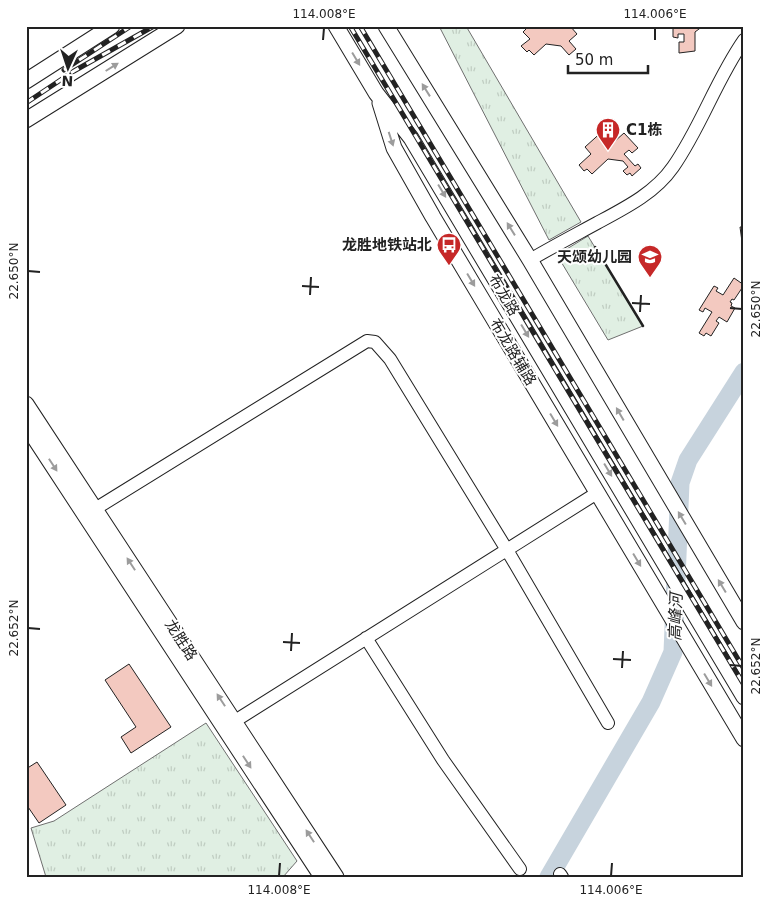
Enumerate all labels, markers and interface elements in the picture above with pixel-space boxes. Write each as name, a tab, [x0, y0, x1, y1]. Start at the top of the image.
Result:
text: 114.008°E	[292, 7, 356, 21]
text: 114.006°E	[623, 7, 687, 21]
north arrow	[42, 42, 92, 92]
scale bar	[568, 42, 648, 74]
text: 50 m	[575, 51, 613, 69]
one-way arrow	[351, 53, 361, 66]
one-way arrow	[106, 62, 119, 71]
text: N	[61, 73, 74, 89]
one-way arrow	[421, 84, 430, 97]
building icon: C1栋	[595, 117, 621, 151]
place label: C1栋	[626, 121, 662, 139]
one-way arrow	[387, 132, 395, 147]
one-way arrow	[438, 184, 446, 198]
one-way arrow	[506, 222, 515, 235]
bus stop icon: 龙胜地铁站北	[436, 232, 462, 266]
place label: 龙胜地铁站北	[342, 236, 432, 254]
text: 22.650°N	[7, 243, 21, 299]
school or university icon: 天颂幼儿园	[637, 244, 663, 278]
place label: 天颂幼儿园	[557, 248, 632, 266]
street label: 布龙路	[485, 271, 523, 319]
one-way arrow	[466, 274, 475, 287]
text: 22.650°N	[749, 281, 763, 337]
street label: 布龙路辅路	[486, 315, 540, 389]
one-way arrow	[521, 324, 530, 337]
one-way arrow	[616, 407, 625, 420]
one-way arrow	[549, 414, 558, 427]
one-way arrow	[48, 459, 58, 472]
one-way arrow	[604, 464, 613, 477]
one-way arrow	[677, 511, 686, 524]
one-way arrow	[632, 553, 641, 566]
one-way arrow	[127, 558, 136, 571]
one-way arrow	[718, 579, 727, 592]
water label: 高峰河	[665, 590, 686, 641]
text: 22.652°N	[7, 600, 21, 656]
street label: 龙胜路	[161, 616, 201, 664]
text: 22.652°N	[749, 638, 763, 694]
one-way arrow	[704, 673, 713, 686]
one-way arrow	[216, 693, 225, 707]
one-way arrow	[243, 756, 252, 769]
one-way arrow	[305, 829, 314, 843]
text: 114.008°E	[247, 883, 311, 897]
text: 114.006°E	[579, 883, 643, 897]

